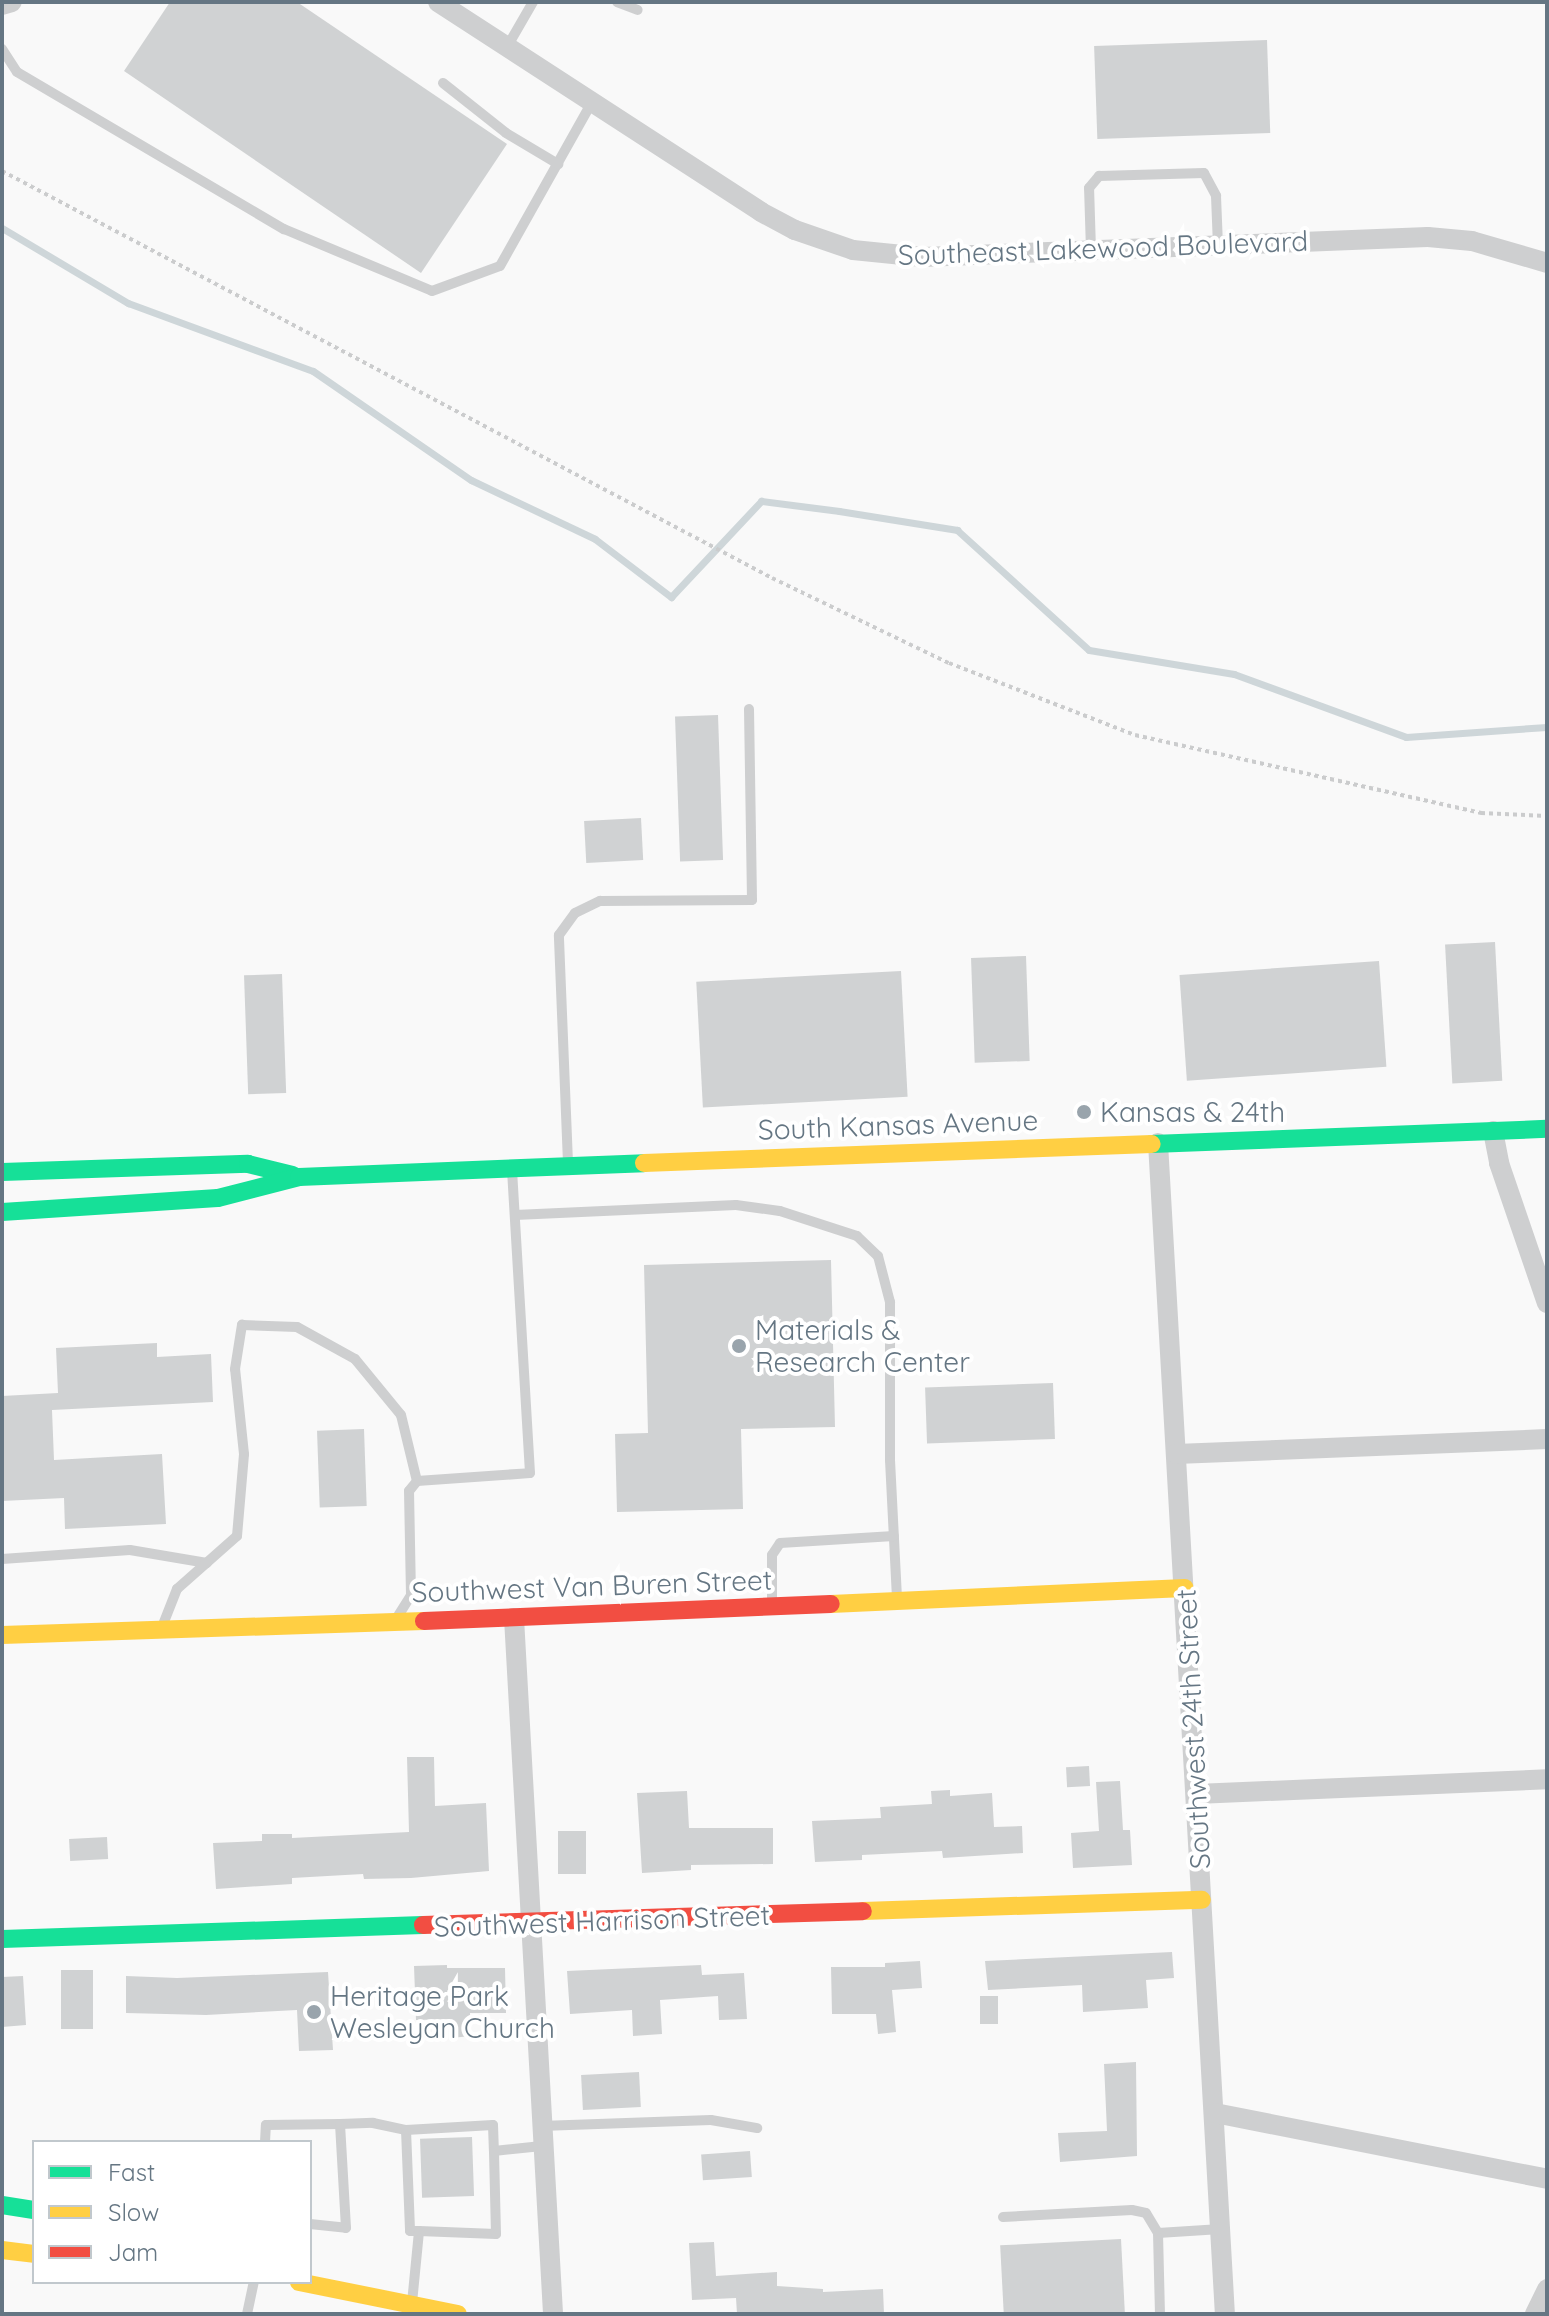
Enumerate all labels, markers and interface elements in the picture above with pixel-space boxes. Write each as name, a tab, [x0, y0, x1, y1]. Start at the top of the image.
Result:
street label: Southeast Lakewood Boulevard	[897, 224, 1309, 272]
place label: Kansas & 24th	[1100, 1095, 1285, 1129]
street label: South Kansas Avenue	[757, 1103, 1039, 1147]
marker: Kansas & 24th	[1075, 1103, 1093, 1121]
place label: Materials & Research Center	[755, 1313, 970, 1379]
marker: Materials & Research Center	[730, 1337, 748, 1355]
street label: Southwest Van Buren Street	[411, 1563, 773, 1609]
street label: Southwest 24th Street	[1169, 1588, 1217, 1870]
street label: Southwest Harrison Street	[433, 1898, 771, 1944]
place label: Heritage Park Wesleyan Church	[330, 1979, 555, 2045]
marker: Heritage Park Wesleyan Church	[305, 2003, 323, 2021]
legend	[32, 2140, 312, 2284]
text: Fast	[108, 2157, 155, 2187]
text: Slow	[108, 2197, 159, 2227]
text: Jam	[108, 2237, 158, 2267]

